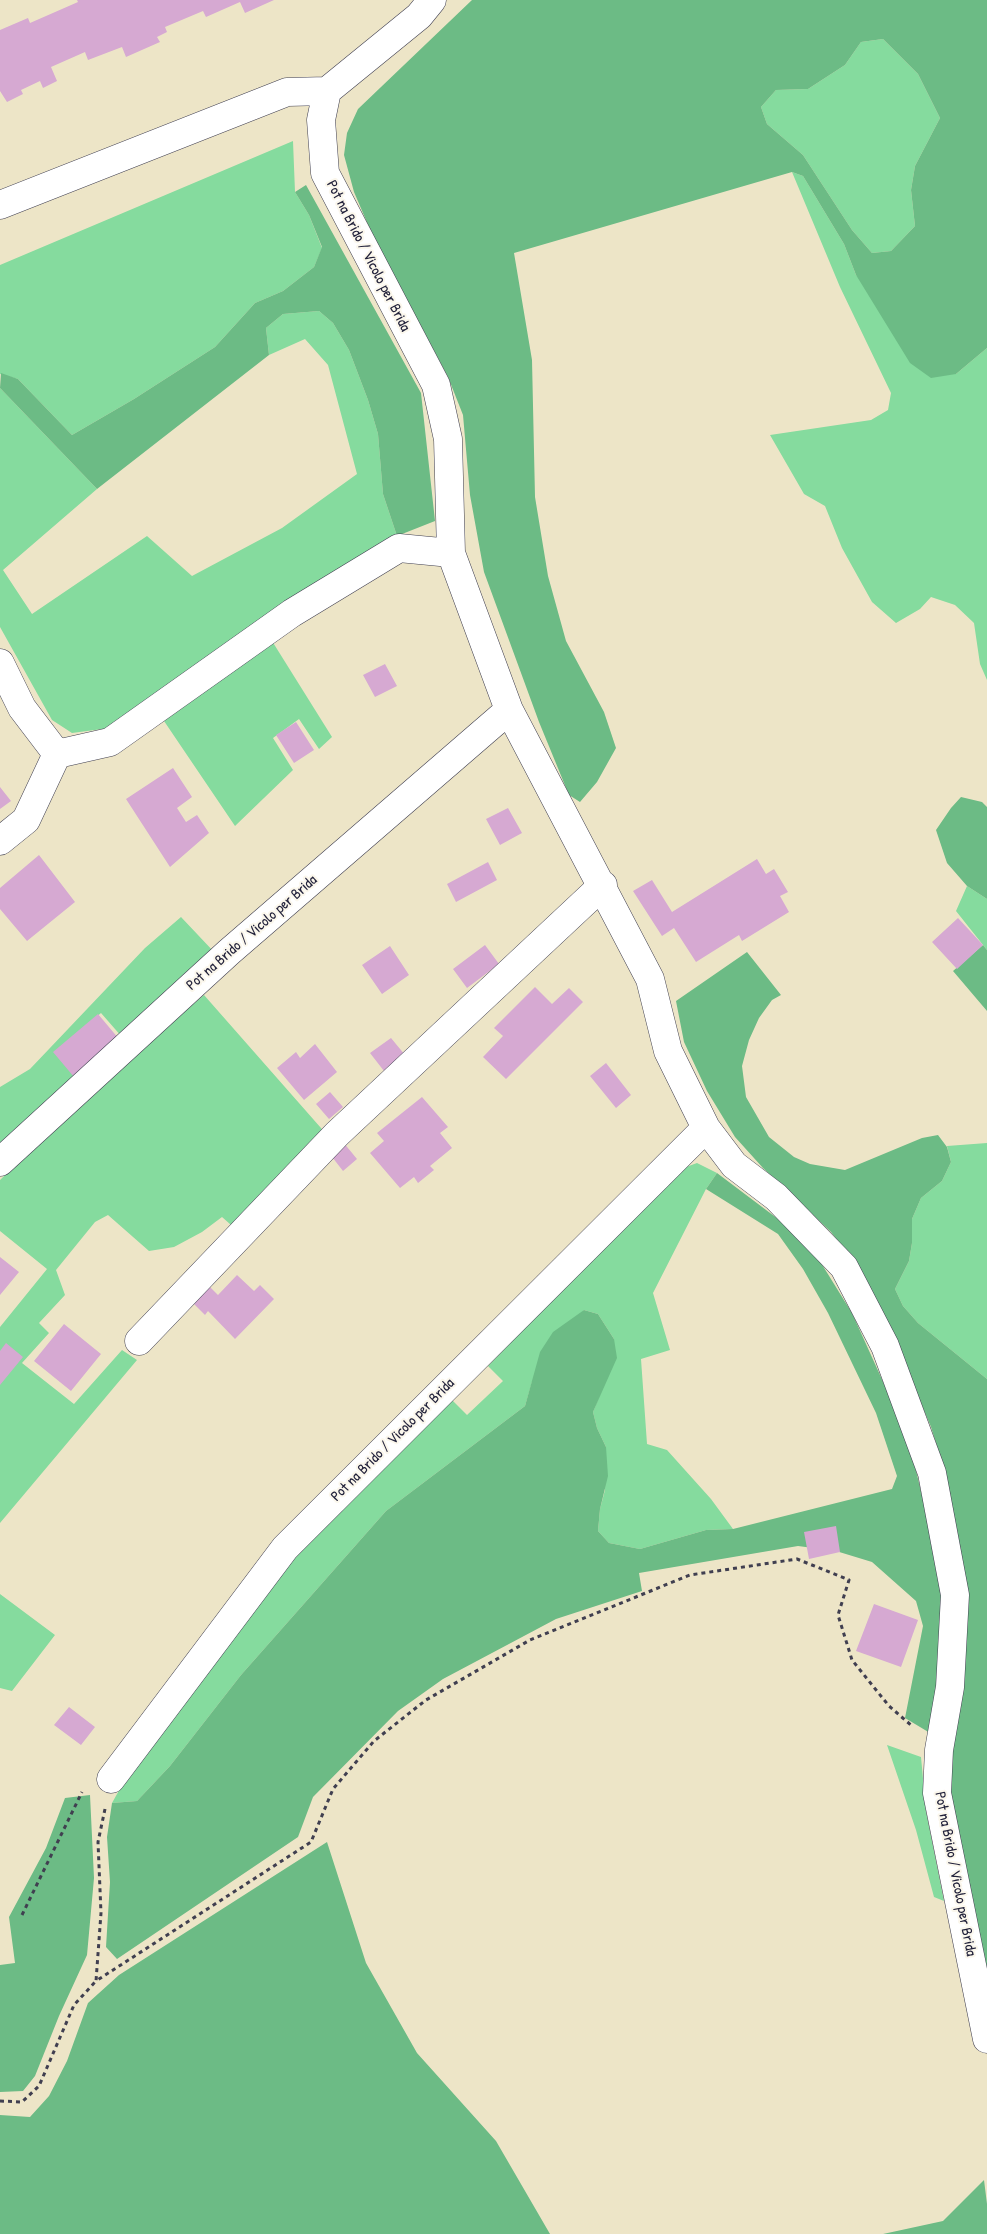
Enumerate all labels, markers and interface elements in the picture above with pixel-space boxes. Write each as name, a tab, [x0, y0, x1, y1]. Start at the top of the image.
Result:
street label: Pot na Brido / Vicolo per Brida	[322, 177, 414, 335]
street label: Pot na Brido / Vicolo per Brida	[183, 871, 321, 995]
street label: Pot na Brido / Vicolo per Brida	[328, 1375, 458, 1505]
street label: Pot na Brido / Vicolo per Brida	[930, 1790, 980, 1958]

